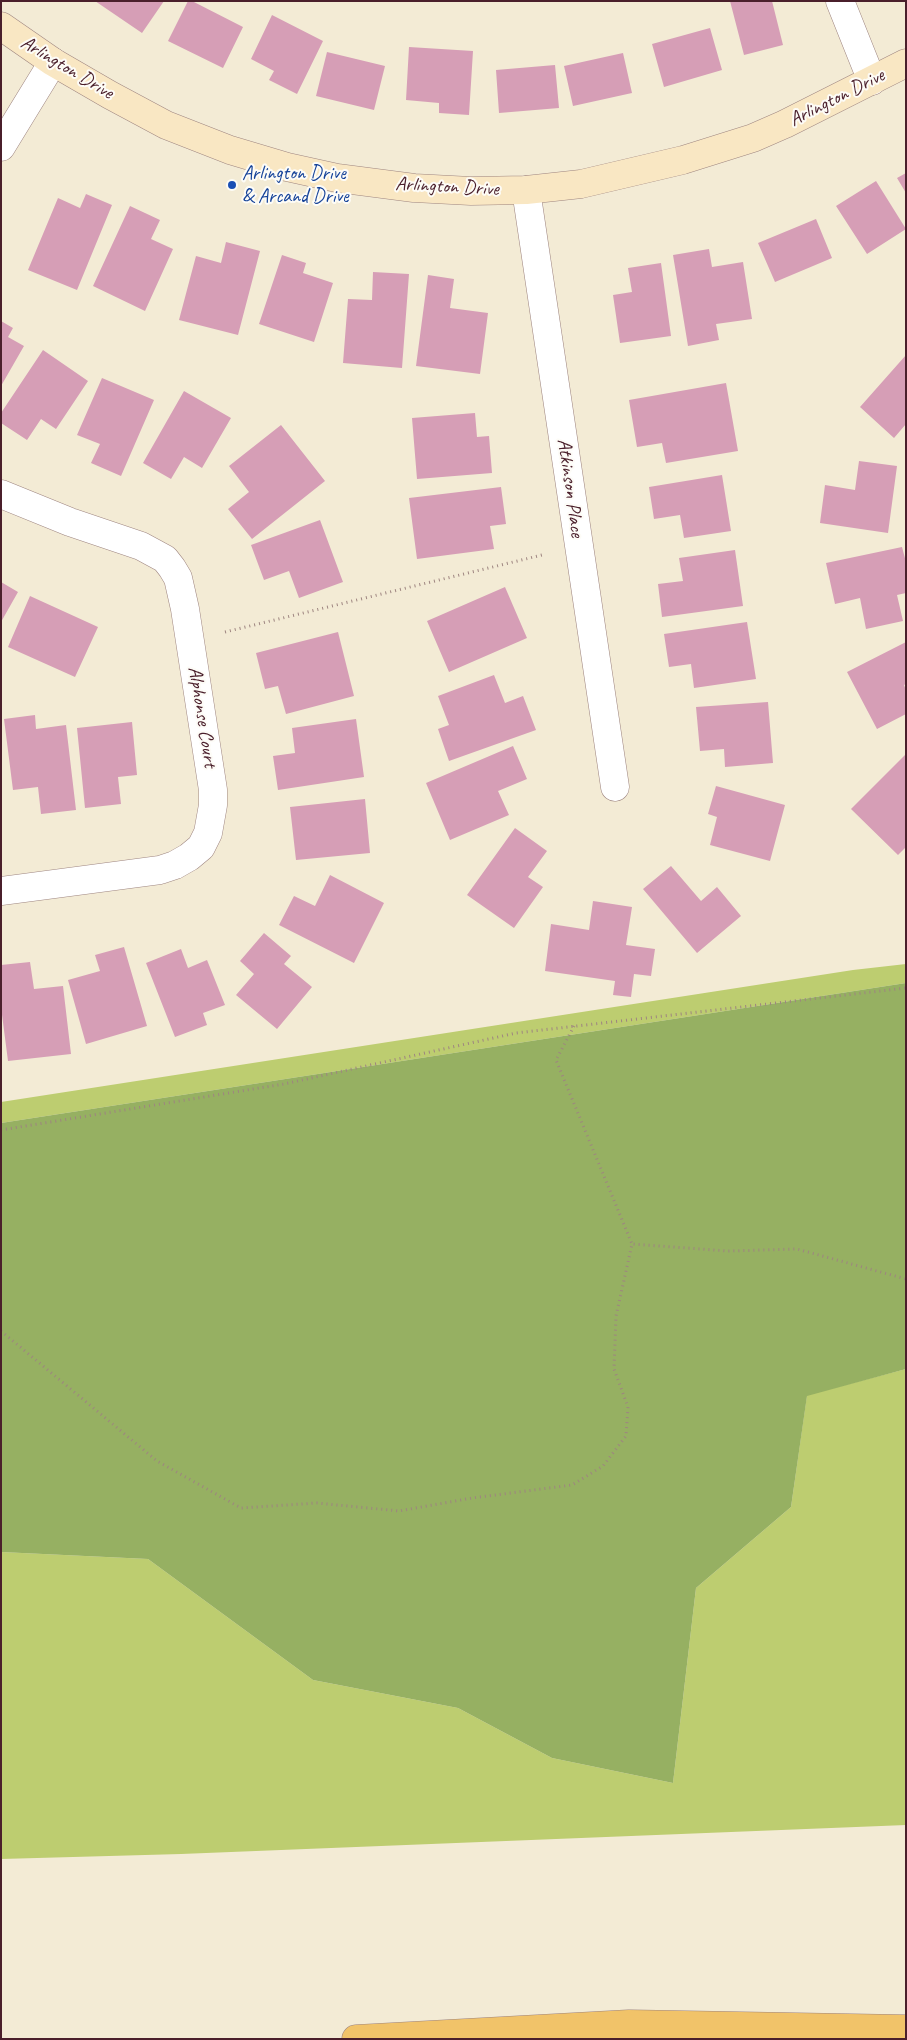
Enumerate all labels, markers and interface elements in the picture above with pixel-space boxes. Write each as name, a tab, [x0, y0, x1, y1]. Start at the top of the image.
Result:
street label: Arlington Drive	[16, 31, 118, 105]
street label: Arlington Drive	[785, 64, 889, 132]
place label: Arlington Drive & Arcand Drive	[242, 162, 349, 209]
street label: Arlington Drive	[395, 172, 499, 202]
marker: Arlington Drive & Arcand Drive	[226, 179, 238, 191]
street label: Atkinson Place	[551, 437, 589, 539]
street label: Alphonse Court	[182, 665, 222, 769]

